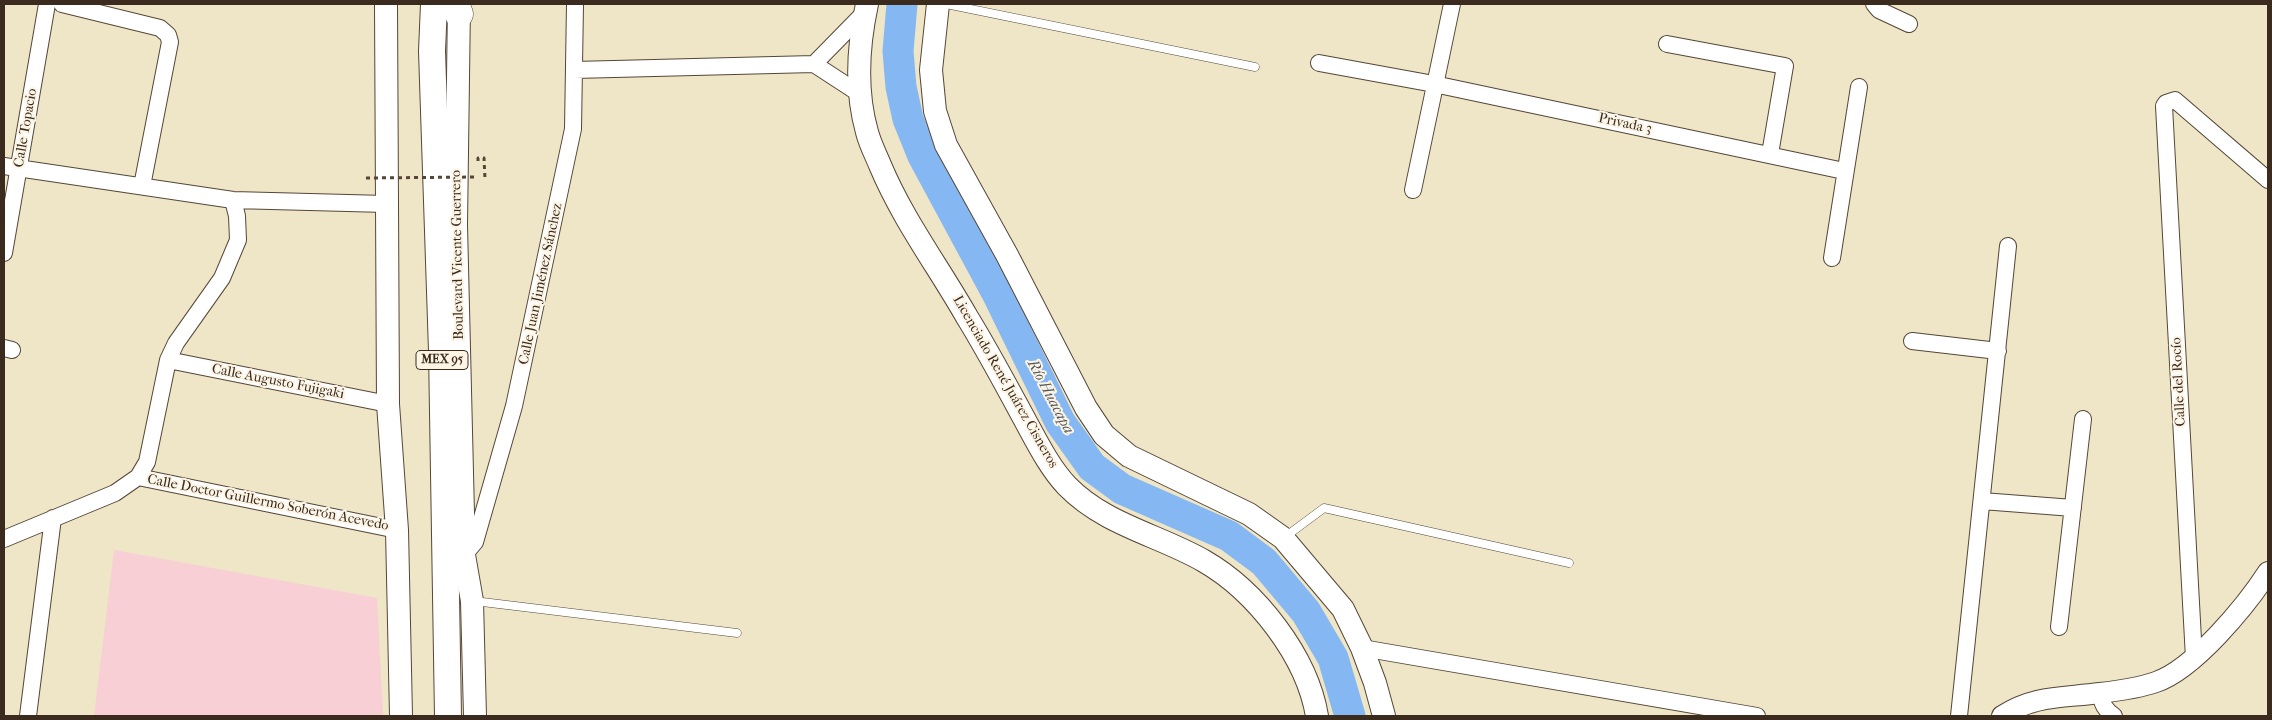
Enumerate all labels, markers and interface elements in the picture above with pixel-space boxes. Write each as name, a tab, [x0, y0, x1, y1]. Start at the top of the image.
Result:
street label: Calle Topacio	[11, 87, 41, 169]
street label: Privada 3	[1597, 110, 1653, 138]
street label: Boulevard Vicente Guerrero	[448, 170, 468, 340]
street label: Calle Juan Jiménez Sánchez	[516, 202, 566, 366]
street label: Licenciado René Juárez Cisneros	[949, 293, 1061, 471]
street label: Calle del Rocío	[2168, 337, 2190, 427]
road number: MEX 95	[416, 350, 468, 370]
water label: Río Huacapa	[1023, 357, 1077, 437]
street label: Calle Augusto Fujigaki	[210, 361, 346, 403]
street label: Calle Doctor Guillermo Soberón Acevedo	[146, 471, 390, 535]

